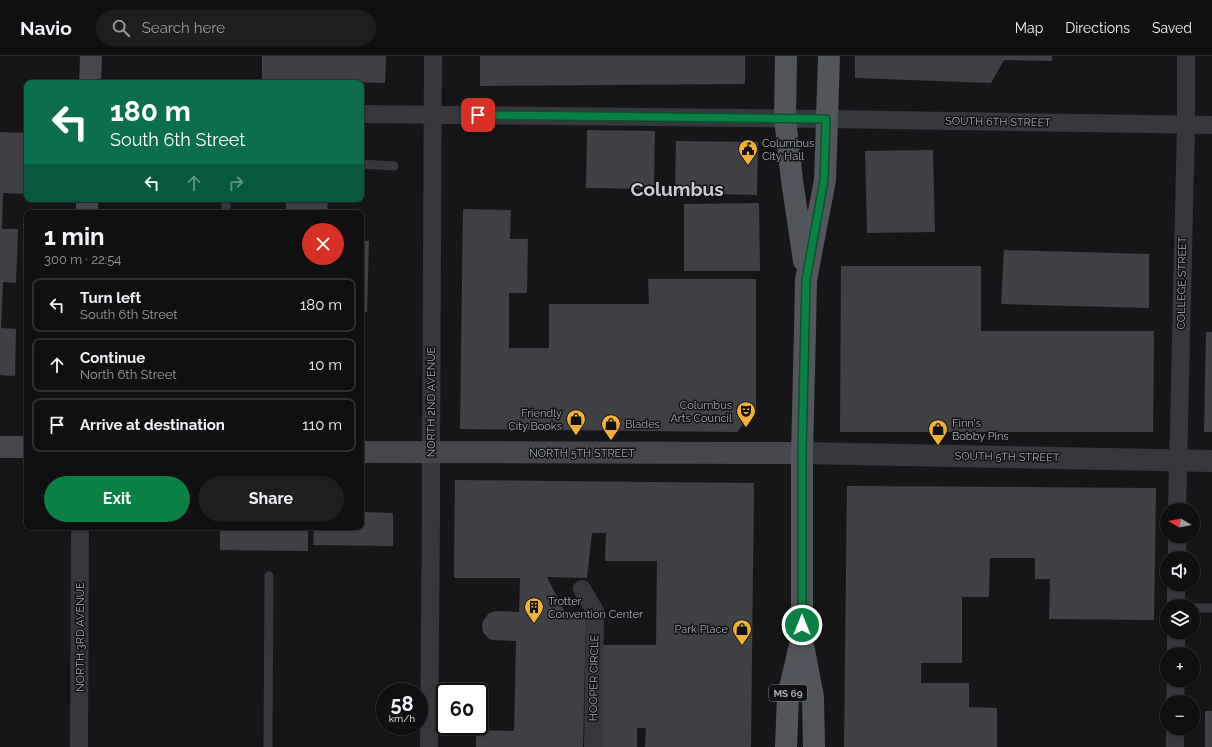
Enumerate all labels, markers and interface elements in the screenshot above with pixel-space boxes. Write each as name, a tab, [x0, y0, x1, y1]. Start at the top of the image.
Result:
search box	[96, 10, 376, 46]
text: Navio	[20, 17, 72, 39]
icon: search	[110, 17, 132, 39]
text: Search here	[142, 19, 225, 37]
text: Map	[1015, 20, 1043, 36]
text: Directions	[1065, 20, 1130, 36]
text: Saved	[1152, 20, 1192, 36]
text: 180 m	[110, 95, 191, 128]
icon: left	[44, 96, 96, 148]
pin	[461, 98, 495, 132]
icon: arrive	[467, 104, 489, 126]
street label: SOUTH 6TH STREET	[945, 115, 1051, 129]
text: South 6th Street	[110, 129, 245, 150]
place label: Columbus City Hall	[762, 137, 814, 163]
public building icon: Columbus City Hall	[737, 138, 759, 166]
icon: left	[141, 172, 163, 194]
icon: ahead	[183, 172, 205, 194]
icon: right	[225, 172, 247, 194]
district label: Columbus	[630, 178, 724, 200]
text: 1 min	[44, 222, 105, 251]
button: close	[302, 223, 344, 265]
street label: COLLEGE STREET	[1175, 236, 1189, 330]
text: 300 m · 22:54	[44, 252, 121, 267]
text: Turn left	[80, 289, 141, 307]
icon: left	[46, 294, 68, 316]
text: 180 m	[300, 296, 342, 314]
text: South 6th Street	[80, 307, 178, 322]
street label: NORTH 2ND AVENUE	[425, 346, 438, 457]
text: Continue	[80, 349, 145, 367]
icon: ahead	[46, 354, 68, 376]
text: 10 m	[309, 356, 342, 374]
text: North 6th Street	[80, 367, 177, 382]
place label: Columbus Arts Council	[670, 399, 732, 425]
theatre icon: Columbus Arts Council	[735, 400, 757, 428]
place label: Friendly City Books	[508, 407, 562, 433]
shop icon: Friendly City Books	[565, 408, 587, 436]
shop icon: Blades	[600, 413, 622, 441]
icon: arrive	[46, 414, 68, 436]
text: Arrive at destination	[80, 416, 225, 434]
text: 110 m	[302, 416, 342, 434]
place label: Finn's Bobby Pins	[952, 417, 1009, 443]
place label: Blades	[625, 418, 660, 431]
shop icon: Finn's Bobby Pins	[927, 418, 949, 446]
street label: NORTH 5TH STREET	[529, 447, 635, 460]
street label: SOUTH 5TH STREET	[954, 450, 1060, 464]
button: Exit	[44, 476, 190, 522]
button: Share	[198, 476, 344, 522]
north arrow	[1160, 503, 1200, 543]
map controls	[1160, 503, 1200, 735]
button: sound	[1160, 551, 1200, 591]
street label: NORTH 3RD AVENUE	[74, 582, 87, 692]
place label: Trotter Convention Center	[548, 595, 643, 621]
building icon: Trotter Convention Center	[523, 596, 545, 624]
button: layers	[1160, 599, 1200, 639]
position arrow	[781, 604, 823, 646]
shop icon: Park Place	[731, 618, 753, 646]
place label: Park Place	[674, 623, 729, 636]
street label: HOOPER CIRCLE	[587, 634, 601, 721]
button: +	[1160, 647, 1200, 687]
speed limit sign: 60	[436, 683, 488, 735]
road number: MS 69	[769, 685, 807, 701]
text: 58	[390, 692, 414, 716]
button: −	[1160, 695, 1200, 735]
text: km/h	[389, 713, 415, 724]

